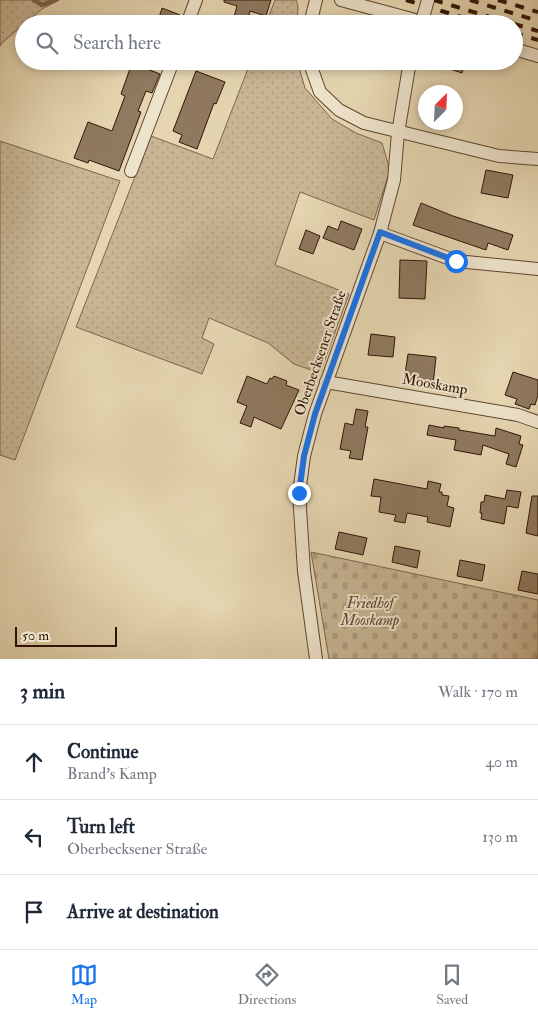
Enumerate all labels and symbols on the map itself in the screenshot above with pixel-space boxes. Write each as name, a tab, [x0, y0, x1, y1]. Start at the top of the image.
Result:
north arrow	[418, 85, 463, 130]
route start	[445, 250, 468, 273]
street label: Oberbecksener Straße	[290, 288, 351, 418]
street label: Mooskamp	[400, 369, 470, 401]
route end	[288, 482, 311, 505]
park label: Friedhof Mooskamp	[340, 594, 400, 630]
scale bar	[15, 624, 118, 647]

